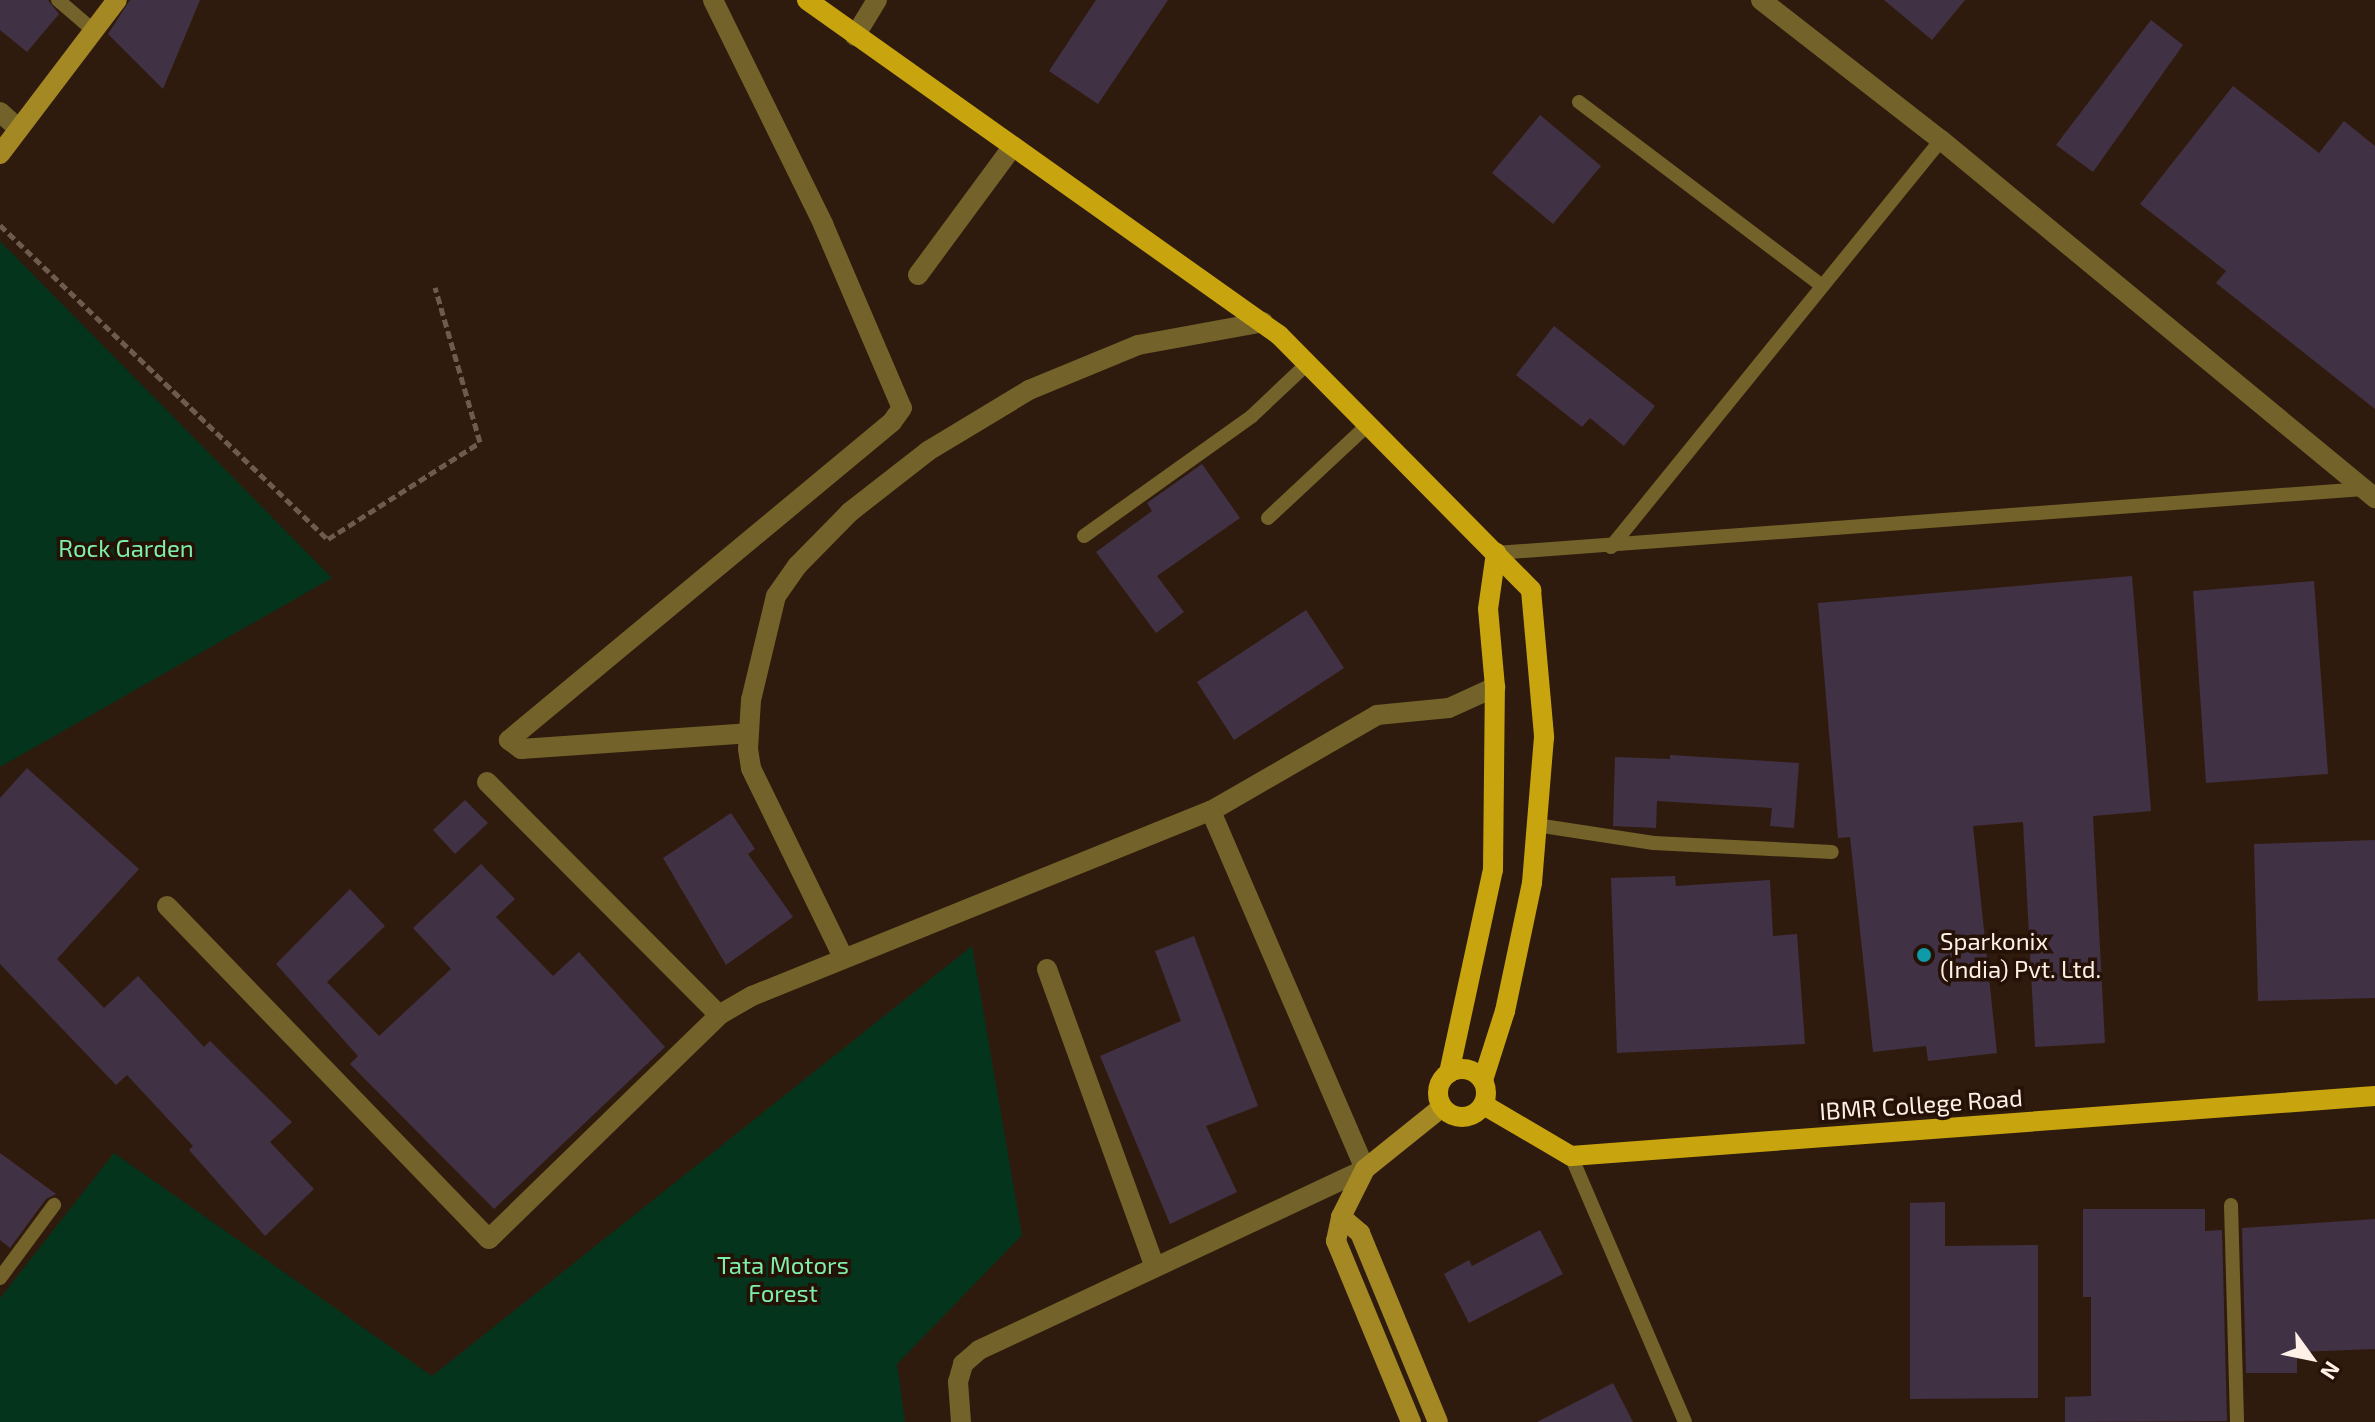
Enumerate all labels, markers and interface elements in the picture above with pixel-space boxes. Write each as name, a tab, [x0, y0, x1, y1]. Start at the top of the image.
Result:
park label: Rock Garden	[58, 534, 194, 562]
place label: Sparkonix (India) Pvt. Ltd.	[1940, 927, 2101, 983]
marker: Sparkonix (India) Pvt. Ltd.	[1915, 946, 1933, 964]
street label: IBMR College Road	[1818, 1083, 2024, 1125]
park label: Tata Motors Forest	[717, 1251, 849, 1307]
north arrow	[2271, 1318, 2351, 1398]
text: N	[2316, 1357, 2346, 1385]

